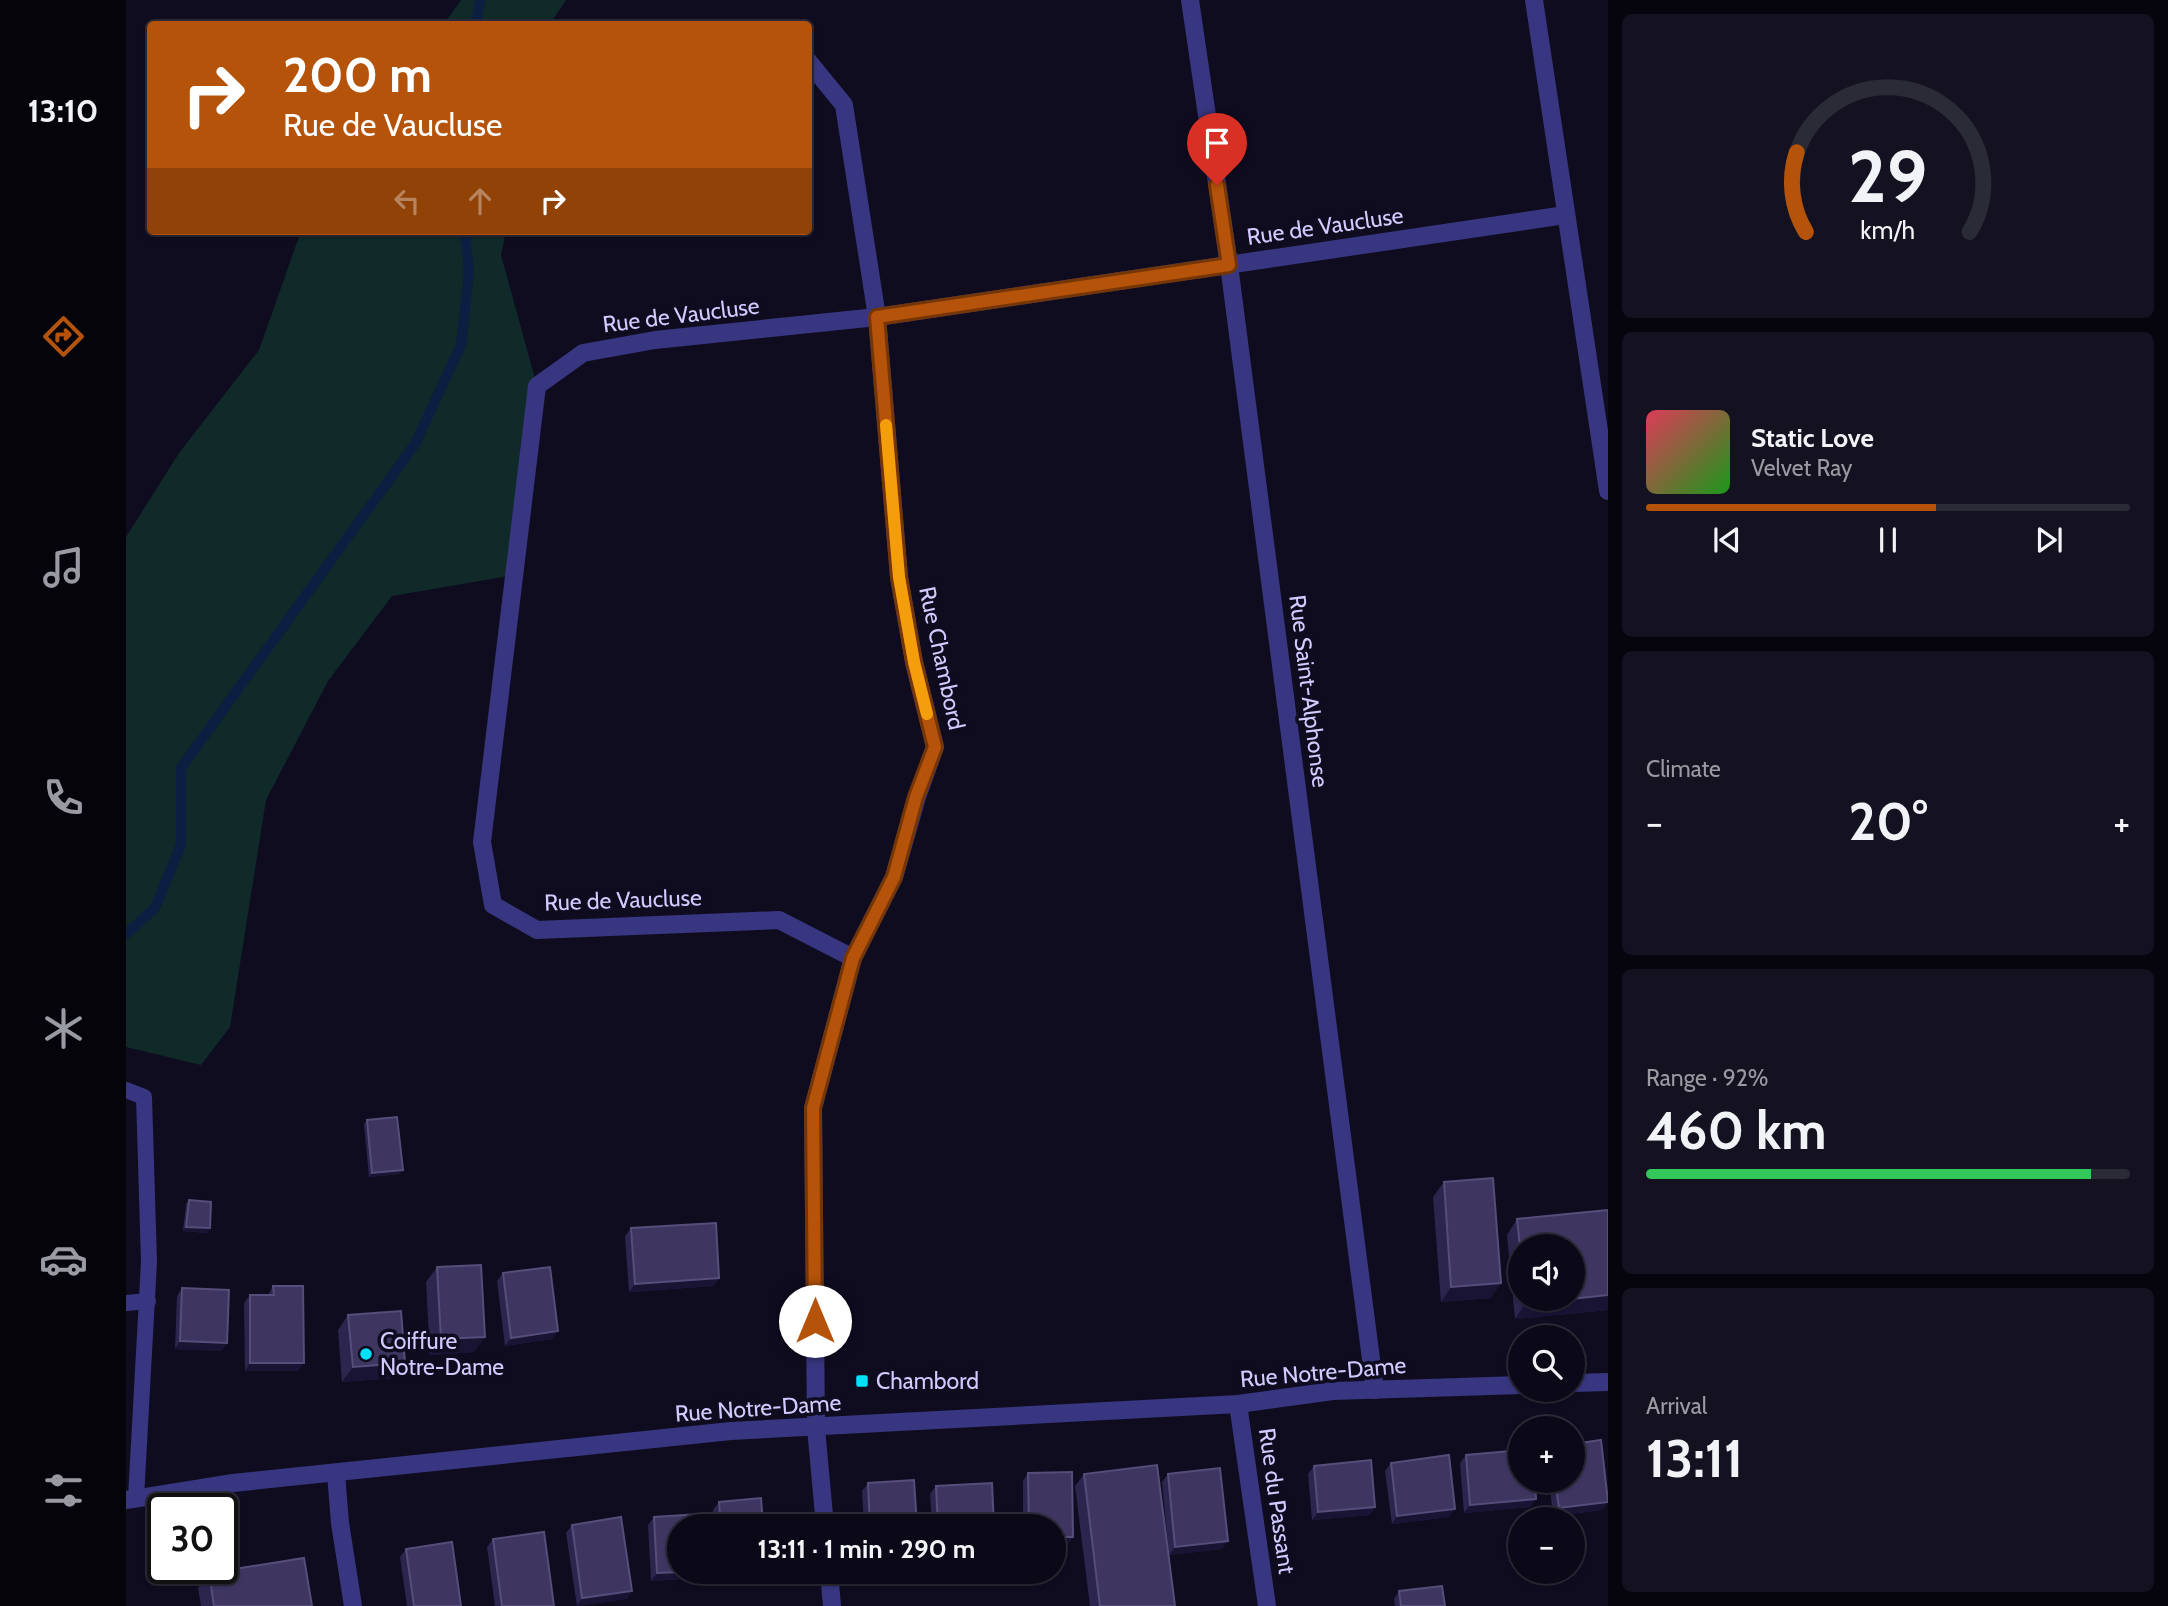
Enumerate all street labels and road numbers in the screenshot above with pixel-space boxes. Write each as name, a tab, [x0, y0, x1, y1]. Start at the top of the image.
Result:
street label: Rue de Vaucluse	[1245, 201, 1405, 251]
street label: Rue de Vaucluse	[601, 291, 761, 339]
street label: Rue Chambord	[913, 584, 971, 732]
street label: Rue Saint-Alphonse	[1283, 593, 1335, 789]
street label: Rue de Vaucluse	[544, 883, 703, 917]
street label: Rue Notre-Dame	[1239, 1351, 1407, 1393]
street label: Rue Notre-Dame	[674, 1388, 842, 1428]
street label: Rue du Passant	[1253, 1426, 1301, 1576]

